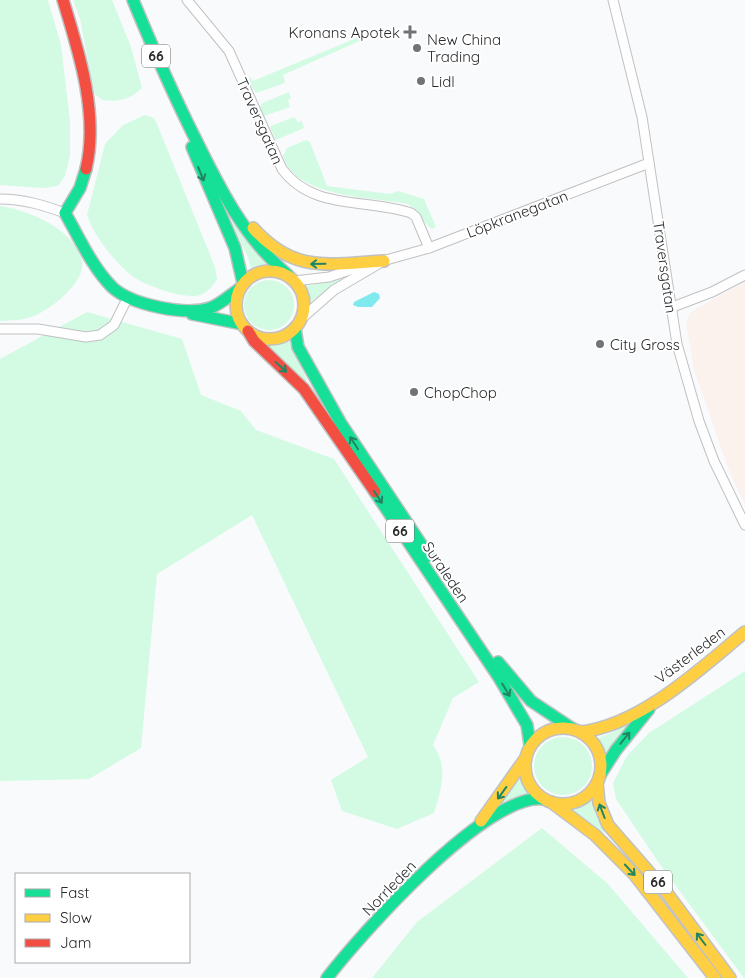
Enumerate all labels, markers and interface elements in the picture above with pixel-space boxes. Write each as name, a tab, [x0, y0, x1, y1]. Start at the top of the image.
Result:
place label: Kronans Apotek	[289, 23, 400, 42]
marker: Kronans Apotek	[404, 26, 416, 38]
place label: New China Trading	[427, 30, 501, 66]
marker: New China Trading	[411, 42, 423, 54]
road number: 66	[142, 44, 170, 68]
place label: Lidl	[431, 72, 455, 91]
street label: Traversgatan	[232, 75, 288, 167]
marker: Lidl	[415, 75, 427, 87]
one-way arrow	[197, 166, 207, 181]
street label: Löpkranegatan	[464, 186, 570, 242]
street label: Traversgatan	[649, 220, 681, 314]
one-way arrow	[310, 260, 326, 269]
place label: City Gross	[610, 335, 680, 354]
marker: City Gross	[594, 338, 606, 350]
one-way arrow	[275, 361, 287, 373]
place label: ChopChop	[424, 383, 497, 402]
marker: ChopChop	[408, 386, 420, 398]
one-way arrow	[349, 436, 359, 450]
one-way arrow	[373, 489, 383, 503]
road number: 66	[386, 520, 414, 542]
street label: Suraleden	[419, 538, 473, 606]
street label: Västerleden	[651, 622, 729, 688]
one-way arrow	[502, 683, 512, 697]
one-way arrow	[620, 731, 631, 744]
one-way arrow	[497, 785, 507, 799]
one-way arrow	[597, 804, 606, 819]
street label: Norrleden	[358, 856, 420, 920]
one-way arrow	[624, 863, 636, 876]
road number: 66	[644, 870, 672, 894]
legend	[15, 873, 190, 963]
text: Fast	[60, 883, 89, 902]
text: Slow	[60, 908, 92, 927]
one-way arrow	[696, 932, 706, 946]
text: Jam	[60, 933, 91, 952]

